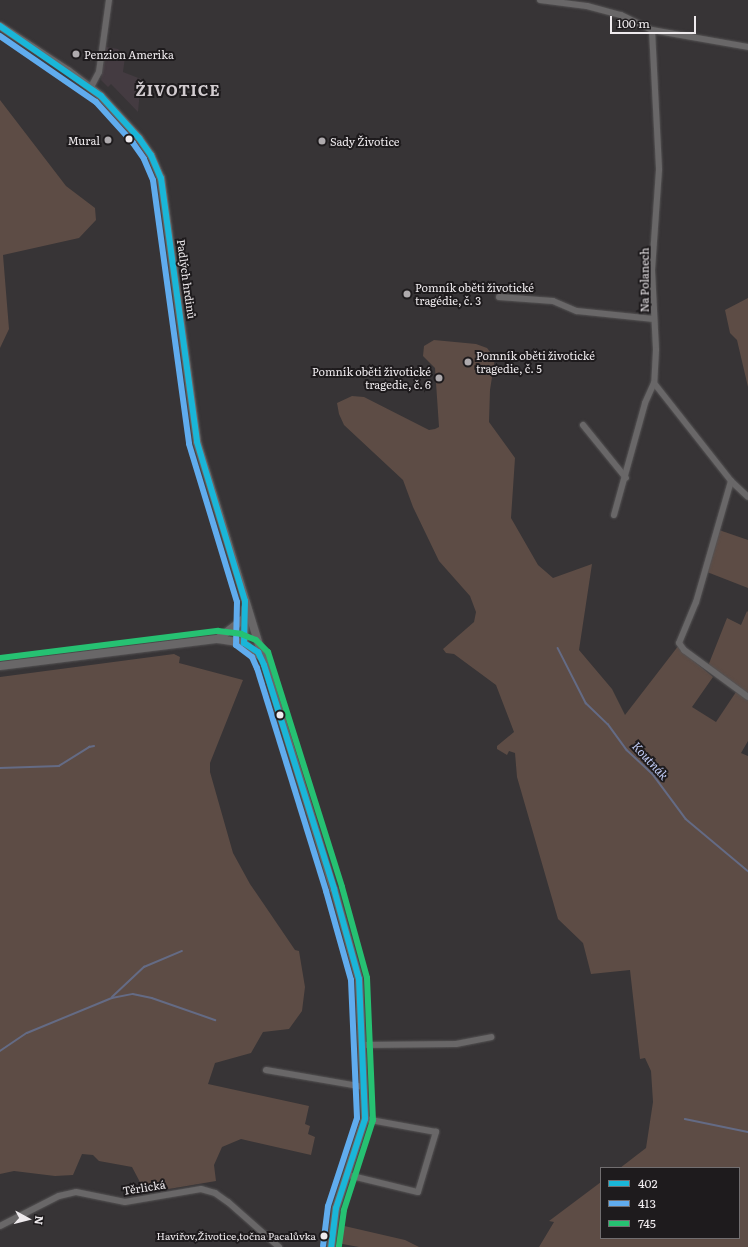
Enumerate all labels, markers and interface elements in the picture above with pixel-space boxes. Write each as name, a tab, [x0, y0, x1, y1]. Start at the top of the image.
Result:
scale bar	[612, 8, 698, 34]
text: 100 m	[617, 14, 650, 32]
place label: Penzion Amerika	[84, 47, 174, 61]
marker: Penzion Amerika	[71, 49, 81, 59]
district label: ŽIVOTICE	[136, 81, 220, 99]
place label: Mural	[68, 133, 100, 147]
unlabelled marker	[124, 134, 134, 144]
place label: Sady Životice	[330, 134, 400, 148]
marker: Mural	[103, 135, 113, 145]
marker: Sady Životice	[317, 136, 327, 146]
street label: Padlých hrdinů	[175, 238, 199, 320]
street label: Na Polanech	[637, 248, 651, 312]
place label: Pomník oběti životické tragédie, č. 3	[415, 281, 534, 307]
marker: Pomník oběti životické tragédie, č. 3	[402, 289, 412, 299]
place label: Pomník oběti životické tragedie, č. 5	[476, 349, 595, 375]
marker: Pomník oběti životické tragedie, č. 5	[463, 357, 473, 367]
place label: Pomník oběti životické tragedie, č. 6	[312, 365, 431, 391]
marker: Pomník oběti životické tragedie, č. 6	[434, 373, 444, 383]
unlabelled marker	[275, 710, 285, 720]
water label: Koutnák	[629, 739, 671, 783]
legend	[600, 1167, 740, 1239]
text: 402	[638, 1174, 658, 1192]
street label: Těrlická	[122, 1177, 166, 1197]
text: 413	[638, 1194, 656, 1212]
north arrow	[8, 1199, 48, 1239]
text: 745	[638, 1214, 656, 1232]
text: N	[31, 1215, 48, 1226]
place label: Havířov,Životice,točna Pacalůvka	[157, 1230, 316, 1242]
marker: Havířov,Životice,točna Pacalůvka	[319, 1231, 329, 1241]

